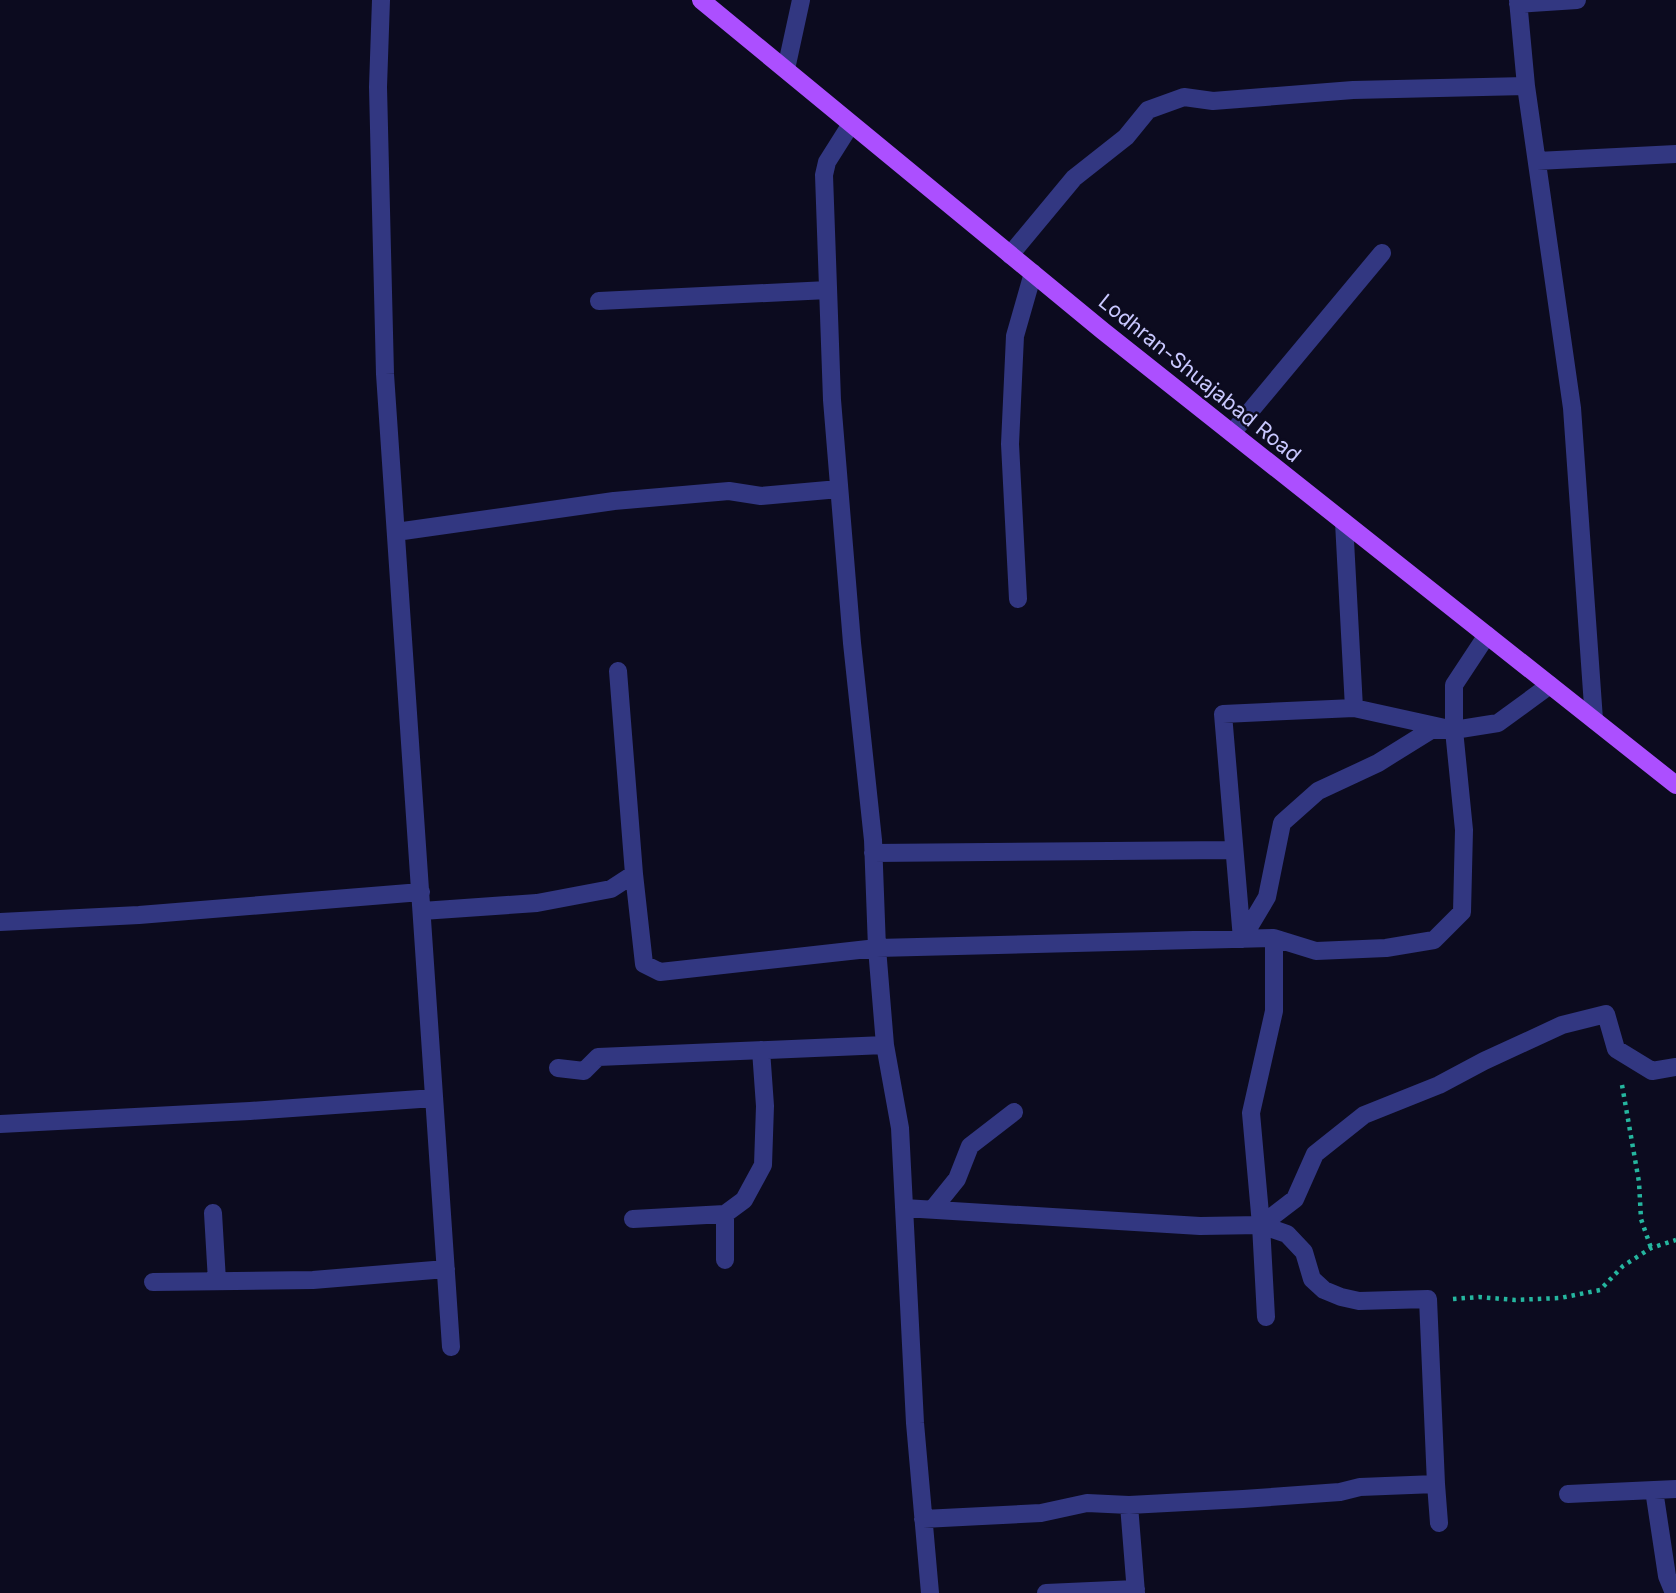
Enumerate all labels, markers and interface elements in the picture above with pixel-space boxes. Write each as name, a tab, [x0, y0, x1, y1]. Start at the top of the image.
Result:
street label: Lodhran-Shuajabad Road	[1094, 289, 1306, 467]

